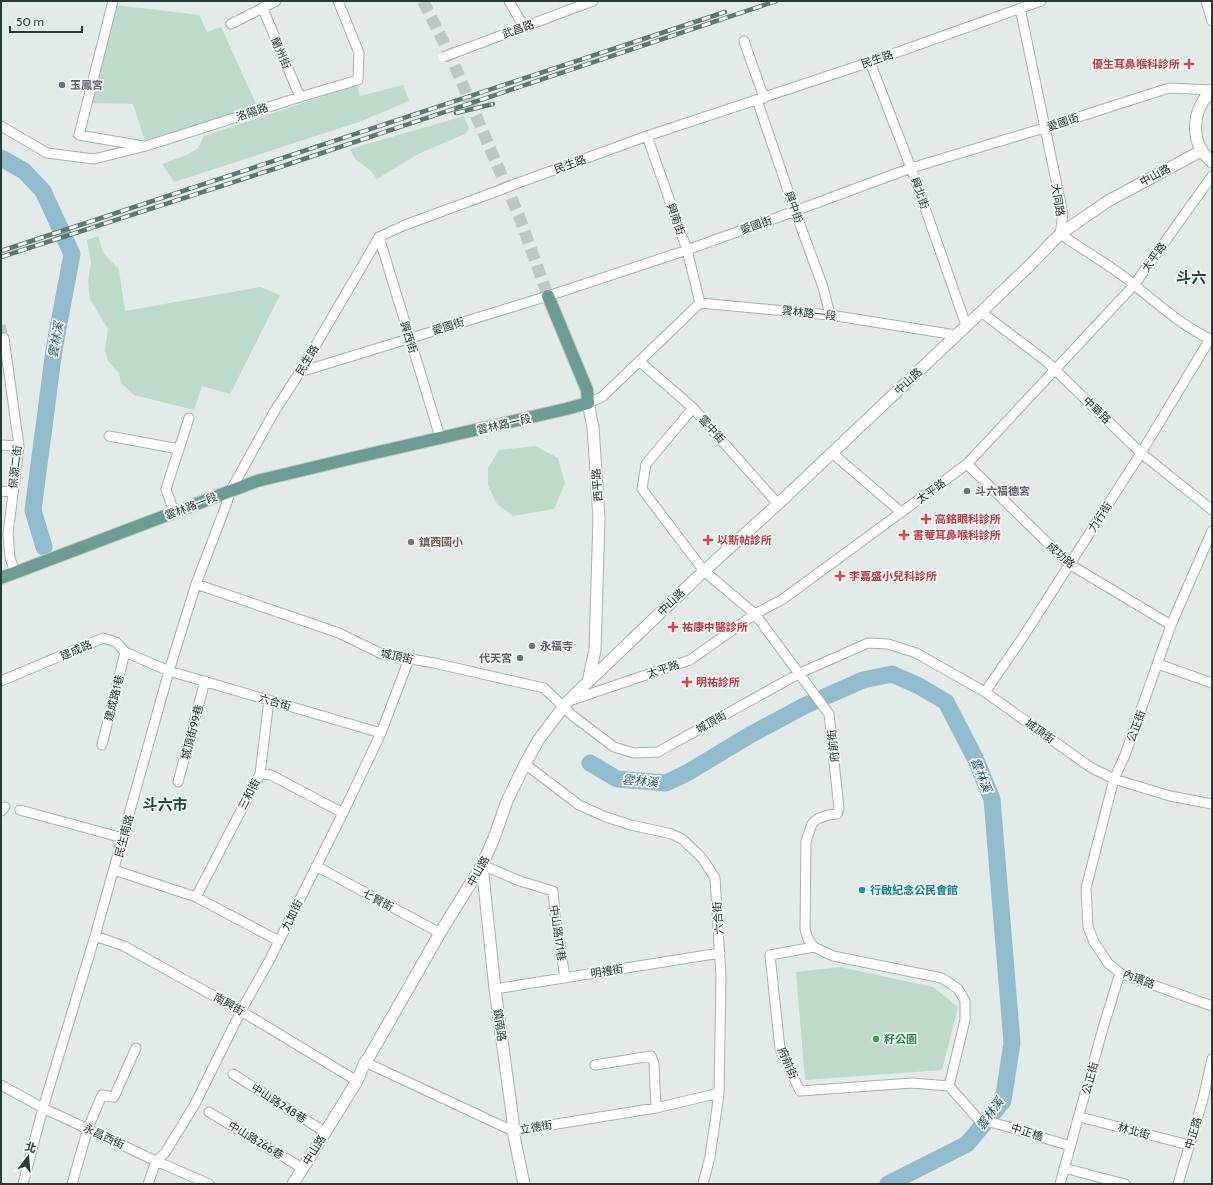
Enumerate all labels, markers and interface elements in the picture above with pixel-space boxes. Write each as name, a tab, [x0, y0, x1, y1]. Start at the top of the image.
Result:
scale bar	[10, 8, 82, 34]
text: 50 m	[16, 14, 44, 29]
street label: 武昌路	[500, 17, 536, 41]
street label: 蘭州街	[268, 35, 294, 71]
street label: 民生路	[859, 47, 895, 71]
place label: 優生耳鼻喉科診所	[1092, 57, 1180, 71]
marker: 優生耳鼻喉科診所	[1183, 58, 1195, 70]
place label: 玉鳳宮	[70, 78, 103, 92]
marker: 玉鳳宮	[57, 80, 67, 90]
street label: 洛陽路	[234, 100, 270, 124]
street label: 愛國街	[1045, 110, 1081, 134]
street label: 民生路	[552, 152, 588, 176]
street label: 中山路	[1137, 161, 1173, 189]
street label: 興北街	[908, 175, 932, 211]
street label: 大同路	[1049, 183, 1067, 217]
street label: 興中街	[782, 189, 806, 225]
street label: 興南街	[664, 201, 688, 237]
street label: 愛國街	[738, 213, 774, 237]
street label: 太平路	[1139, 239, 1169, 275]
district label: 斗六	[1176, 269, 1206, 287]
street label: 雲林路一段	[781, 303, 837, 323]
street label: 愛國街	[430, 314, 466, 338]
water label: 雲林溪	[45, 319, 66, 359]
street label: 興西街	[397, 319, 421, 355]
street label: 民生路	[293, 342, 321, 378]
street label: 中山路	[891, 365, 925, 397]
street label: 中華路	[1080, 394, 1114, 426]
street label: 雲林路一段	[476, 411, 532, 437]
street label: 雲中街	[696, 412, 728, 446]
street label: 保源二街	[6, 444, 24, 490]
street label: 西平路	[589, 468, 605, 502]
street label: 太平路	[914, 476, 948, 506]
place label: 斗六福德宮	[975, 484, 1030, 498]
marker: 斗六福德宮	[962, 486, 972, 496]
street label: 雲林路一段	[163, 490, 219, 522]
street label: 力行街	[1085, 499, 1115, 535]
place label: 高銘眼科診所	[935, 512, 1001, 526]
marker: 高銘眼科診所	[920, 513, 932, 525]
place label: 書菴耳鼻喉科診所	[913, 528, 1001, 542]
marker: 書菴耳鼻喉科診所	[898, 529, 910, 541]
place label: 以斯帖診所	[717, 533, 772, 547]
marker: 以斯帖診所	[702, 534, 714, 546]
place label: 鎮西國小	[419, 535, 463, 549]
marker: 鎮西國小	[406, 537, 416, 547]
street label: 成功路	[1044, 539, 1078, 571]
place label: 李嘉盛小兒科診所	[849, 569, 937, 583]
marker: 李嘉盛小兒科診所	[834, 570, 846, 582]
street label: 中山路	[654, 586, 688, 618]
place label: 祐康中醫診所	[682, 620, 748, 634]
marker: 祐康中醫診所	[667, 621, 679, 633]
street label: 建成路	[58, 637, 94, 663]
place label: 永福寺	[540, 639, 573, 653]
marker: 永福寺	[527, 641, 537, 651]
street label: 城頂街	[379, 645, 415, 667]
place label: 代天宮	[479, 651, 512, 665]
marker: 代天宮	[515, 653, 525, 663]
street label: 太平路	[645, 657, 681, 681]
street label: 建成路1巷	[101, 673, 127, 723]
place label: 明祐診所	[696, 675, 740, 689]
marker: 明祐診所	[681, 676, 693, 688]
street label: 六合街	[257, 691, 293, 713]
street label: 城頂街99巷	[178, 703, 206, 761]
street label: 城頂街	[693, 708, 729, 736]
street label: 公正街	[1124, 708, 1148, 744]
street label: 城頂街	[1022, 716, 1058, 746]
street label: 府前街	[824, 729, 842, 763]
water label: 雲林溪	[968, 755, 996, 796]
water label: 雲林溪	[621, 771, 661, 790]
street label: 三和街	[235, 776, 263, 812]
district label: 斗六市	[142, 796, 188, 814]
street label: 民生南路	[112, 813, 136, 859]
street label: 中山路	[464, 853, 492, 889]
place label: 行啟紀念公民會館	[870, 883, 958, 897]
marker: 行啟紀念公民會館	[857, 885, 867, 895]
street label: 七賢街	[360, 886, 396, 914]
street label: 九如街	[278, 897, 306, 933]
street label: 六合街	[710, 901, 726, 935]
street label: 中山路171巷	[547, 904, 569, 962]
street label: 明禮街	[590, 962, 624, 980]
street label: 內環路	[1121, 967, 1157, 991]
street label: 南興街	[211, 990, 247, 1018]
street label: 鎮南路	[491, 1008, 509, 1042]
place label: 籽公園	[884, 1032, 917, 1046]
marker: 籽公園	[871, 1034, 881, 1044]
street label: 府前街	[775, 1045, 801, 1081]
street label: 公正街	[1079, 1060, 1101, 1096]
street label: 中山路248巷	[249, 1080, 309, 1126]
water label: 雲林溪	[973, 1093, 1007, 1133]
street label: 中正路	[1181, 1115, 1205, 1151]
street label: 中山路266巷	[226, 1118, 286, 1162]
street label: 立德街	[519, 1118, 553, 1136]
street label: 永昌西街	[81, 1120, 127, 1152]
street label: 中正橋	[1009, 1120, 1045, 1144]
street label: 林北街	[1116, 1120, 1152, 1142]
street label: 中山路	[299, 1132, 329, 1168]
north arrow	[8, 1137, 48, 1177]
text: 北	[24, 1139, 38, 1156]

